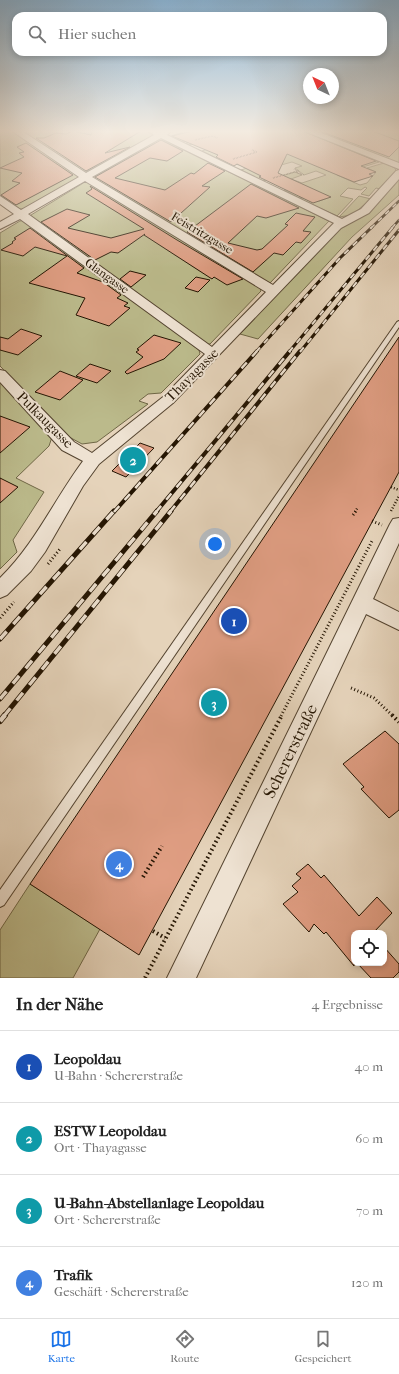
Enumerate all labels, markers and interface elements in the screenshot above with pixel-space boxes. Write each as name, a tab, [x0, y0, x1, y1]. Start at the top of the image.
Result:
search box	[12, 12, 387, 56]
icon: search	[26, 23, 48, 45]
text: Hier suchen	[58, 25, 136, 43]
north arrow	[303, 68, 339, 104]
street label: Feistritzgasse	[169, 209, 235, 257]
street label: Glangasse	[82, 255, 132, 297]
street label: Thayagasse	[162, 345, 222, 405]
street label: Pulkaugasse	[13, 388, 77, 452]
pin: 2	[120, 445, 146, 475]
your location	[205, 534, 225, 554]
pin: 1	[221, 606, 247, 636]
pin: 3	[201, 688, 227, 718]
street label: Schererstraße	[259, 700, 322, 801]
pin: 4	[106, 849, 132, 879]
map controls	[351, 930, 387, 966]
button: locate	[351, 930, 387, 966]
text: In der Nähe	[16, 994, 103, 1014]
text: 4 Ergebnisse	[312, 997, 383, 1012]
text: Leopoldau	[54, 1050, 121, 1068]
text: 1	[27, 1059, 31, 1074]
text: 40 m	[355, 1059, 383, 1074]
text: U-Bahn · Schererstraße	[54, 1068, 183, 1083]
text: ESTW Leopoldau	[54, 1122, 166, 1140]
text: 2	[26, 1131, 32, 1146]
text: 60 m	[355, 1131, 383, 1146]
text: Ort · Thayagasse	[54, 1140, 147, 1155]
text: U-Bahn-Abstellanlage Leopoldau	[54, 1194, 264, 1212]
text: 3	[26, 1203, 32, 1218]
text: 70 m	[356, 1203, 383, 1218]
text: Ort · Schererstraße	[54, 1212, 161, 1227]
text: Trafik	[54, 1266, 92, 1284]
text: 4	[25, 1275, 33, 1290]
text: 120 m	[351, 1275, 383, 1290]
text: Geschäft · Schererstraße	[54, 1284, 189, 1299]
tab: Karte	[48, 1328, 75, 1365]
tab: Route	[170, 1328, 199, 1365]
tab: Gespeichert	[294, 1328, 351, 1365]

